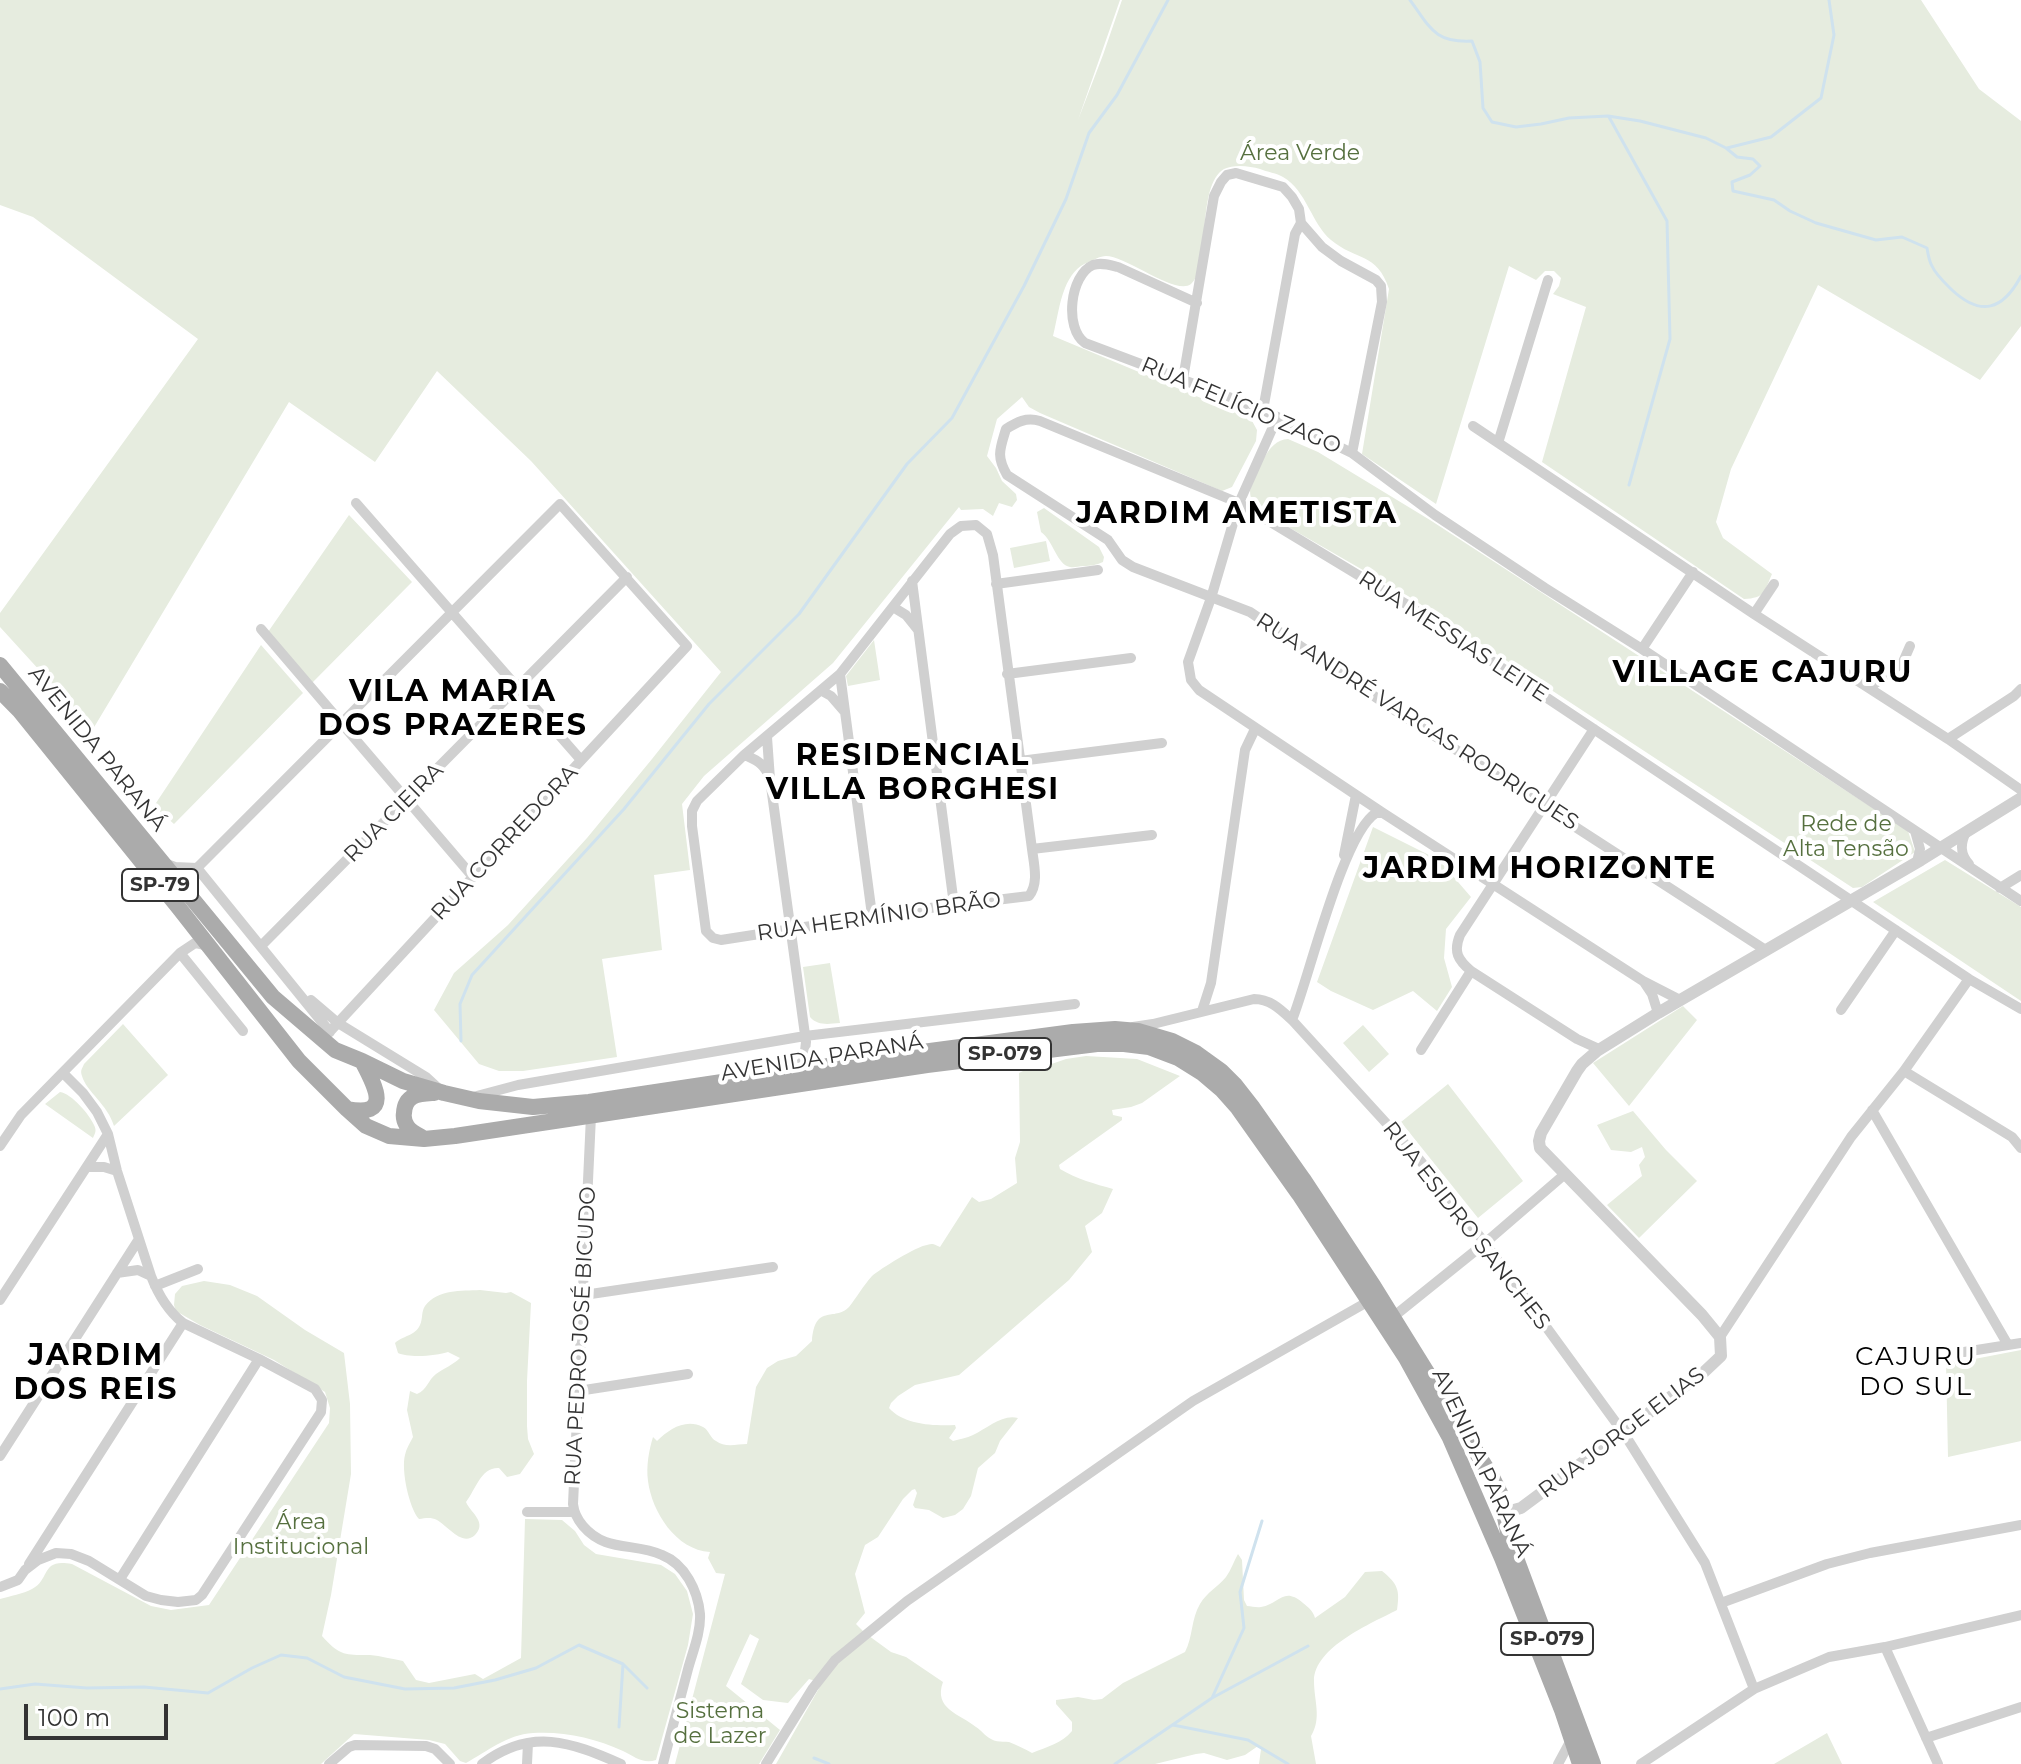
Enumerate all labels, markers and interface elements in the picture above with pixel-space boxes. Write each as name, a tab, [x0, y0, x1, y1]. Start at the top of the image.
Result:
park label: Área Verde	[1240, 141, 1360, 167]
street label: RUA FELÍCIO ZAGO	[1137, 352, 1345, 460]
district label: JARDIM AMETISTA	[1076, 496, 1398, 532]
street label: RUA MESSIAS LEITE	[1353, 566, 1553, 708]
street label: RUA ANDRÉ VARGAS RODRIGUES	[1251, 608, 1583, 836]
district label: VILLAGE CAJURU	[1613, 655, 1913, 691]
street label: AVENIDA PARANÁ	[22, 661, 172, 837]
district label: VILA MARIA DOS PRAZERES	[318, 674, 588, 744]
district label: RESIDENCIAL VILLA BORGHESI	[766, 738, 1060, 808]
street label: RUA CIEIRA	[339, 758, 449, 868]
street label: RUA CORREDORA	[426, 760, 584, 926]
park label: Rede de Alta Tensão	[1783, 812, 1909, 864]
district label: JARDIM HORIZONTE	[1363, 851, 1717, 887]
road number: SP-79	[122, 869, 198, 901]
street label: RUA HERMÍNIO BRÃO	[755, 887, 1003, 947]
street label: AVENIDA PARANÁ	[719, 1029, 925, 1087]
road number: SP-079	[959, 1038, 1051, 1070]
street label: RUA ESIDRO SANCHES	[1377, 1117, 1555, 1335]
street label: RUA PEDRO JOSÉ BICUDO	[560, 1186, 602, 1486]
district label: JARDIM DOS REIS	[14, 1338, 178, 1408]
district label: CAJURU DO SUL	[1855, 1341, 1977, 1402]
street label: RUA JORGE ELIAS	[1534, 1362, 1710, 1504]
street label: AVENIDA PARANÁ	[1426, 1365, 1536, 1561]
park label: Área Institucional	[233, 1510, 369, 1562]
road number: SP-079	[1501, 1623, 1593, 1655]
scale bar	[28, 1688, 172, 1738]
park label: Sistema de Lazer	[673, 1699, 767, 1750]
text: 100 m	[38, 1703, 110, 1732]

